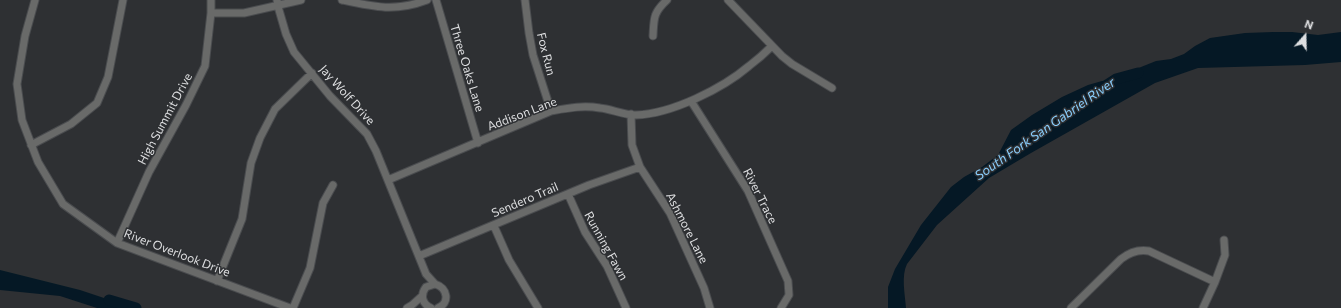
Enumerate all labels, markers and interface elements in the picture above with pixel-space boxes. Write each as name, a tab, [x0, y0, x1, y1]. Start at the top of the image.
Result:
north arrow	[1285, 16, 1325, 56]
text: N	[1303, 17, 1315, 32]
street label: Three Oaks Lane	[447, 22, 487, 114]
street label: Fox Run	[534, 31, 558, 77]
street label: Jay Wolf Drive	[316, 62, 378, 128]
street label: High Summit Drive	[135, 71, 195, 167]
water label: South Fork San Gabriel River	[972, 74, 1118, 184]
street label: Addison Lane	[485, 94, 559, 134]
street label: River Trace	[740, 166, 780, 226]
street label: Sendero Trail	[489, 179, 561, 221]
street label: Ashmore Lane	[663, 190, 711, 266]
street label: Running Fawn	[581, 209, 631, 283]
street label: River Overlook Drive	[122, 226, 232, 280]

